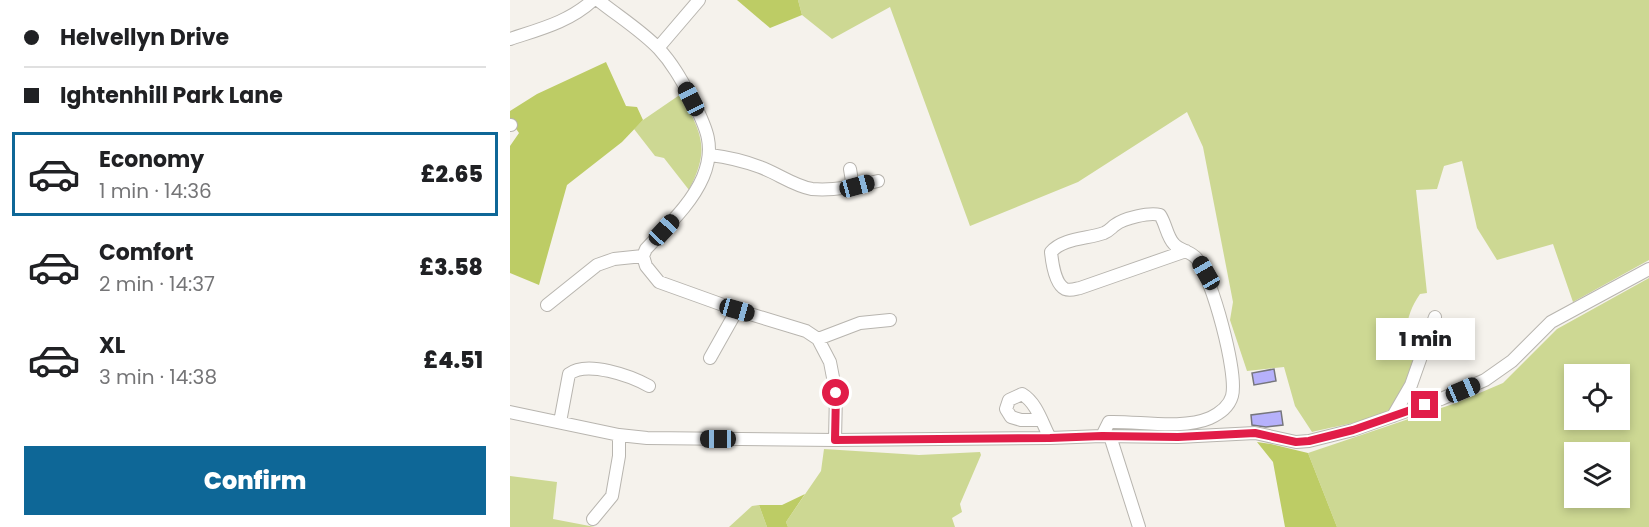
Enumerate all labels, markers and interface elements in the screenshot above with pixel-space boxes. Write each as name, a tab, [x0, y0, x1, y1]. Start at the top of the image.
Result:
text: Helvellyn Drive	[60, 22, 229, 53]
car	[675, 79, 707, 119]
text: Ightenhill Park Lane	[60, 80, 283, 111]
text: Economy	[99, 144, 204, 175]
icon: car	[27, 147, 81, 201]
text: £2.65	[421, 159, 483, 190]
car	[837, 173, 877, 199]
text: 1 min · 14:36	[99, 177, 212, 205]
car	[645, 211, 683, 249]
text: Comfort	[99, 237, 193, 268]
icon: car	[27, 240, 81, 294]
text: £3.58	[419, 252, 483, 283]
car	[1189, 253, 1223, 293]
text: 2 min · 14:37	[99, 270, 215, 298]
car	[717, 296, 757, 324]
callout: 1 min	[1376, 318, 1474, 360]
text: 1 min	[1399, 325, 1452, 353]
text: XL	[99, 330, 125, 361]
icon: car	[27, 333, 81, 387]
text: £4.51	[423, 345, 483, 376]
text: 3 min · 14:38	[99, 363, 217, 391]
map controls	[1564, 364, 1630, 508]
button: locate	[1564, 364, 1630, 430]
car	[1443, 375, 1483, 405]
route start	[822, 379, 849, 406]
route end	[1411, 391, 1438, 418]
car	[700, 430, 736, 448]
button: layers	[1564, 442, 1630, 508]
button: Confirm	[24, 446, 486, 515]

